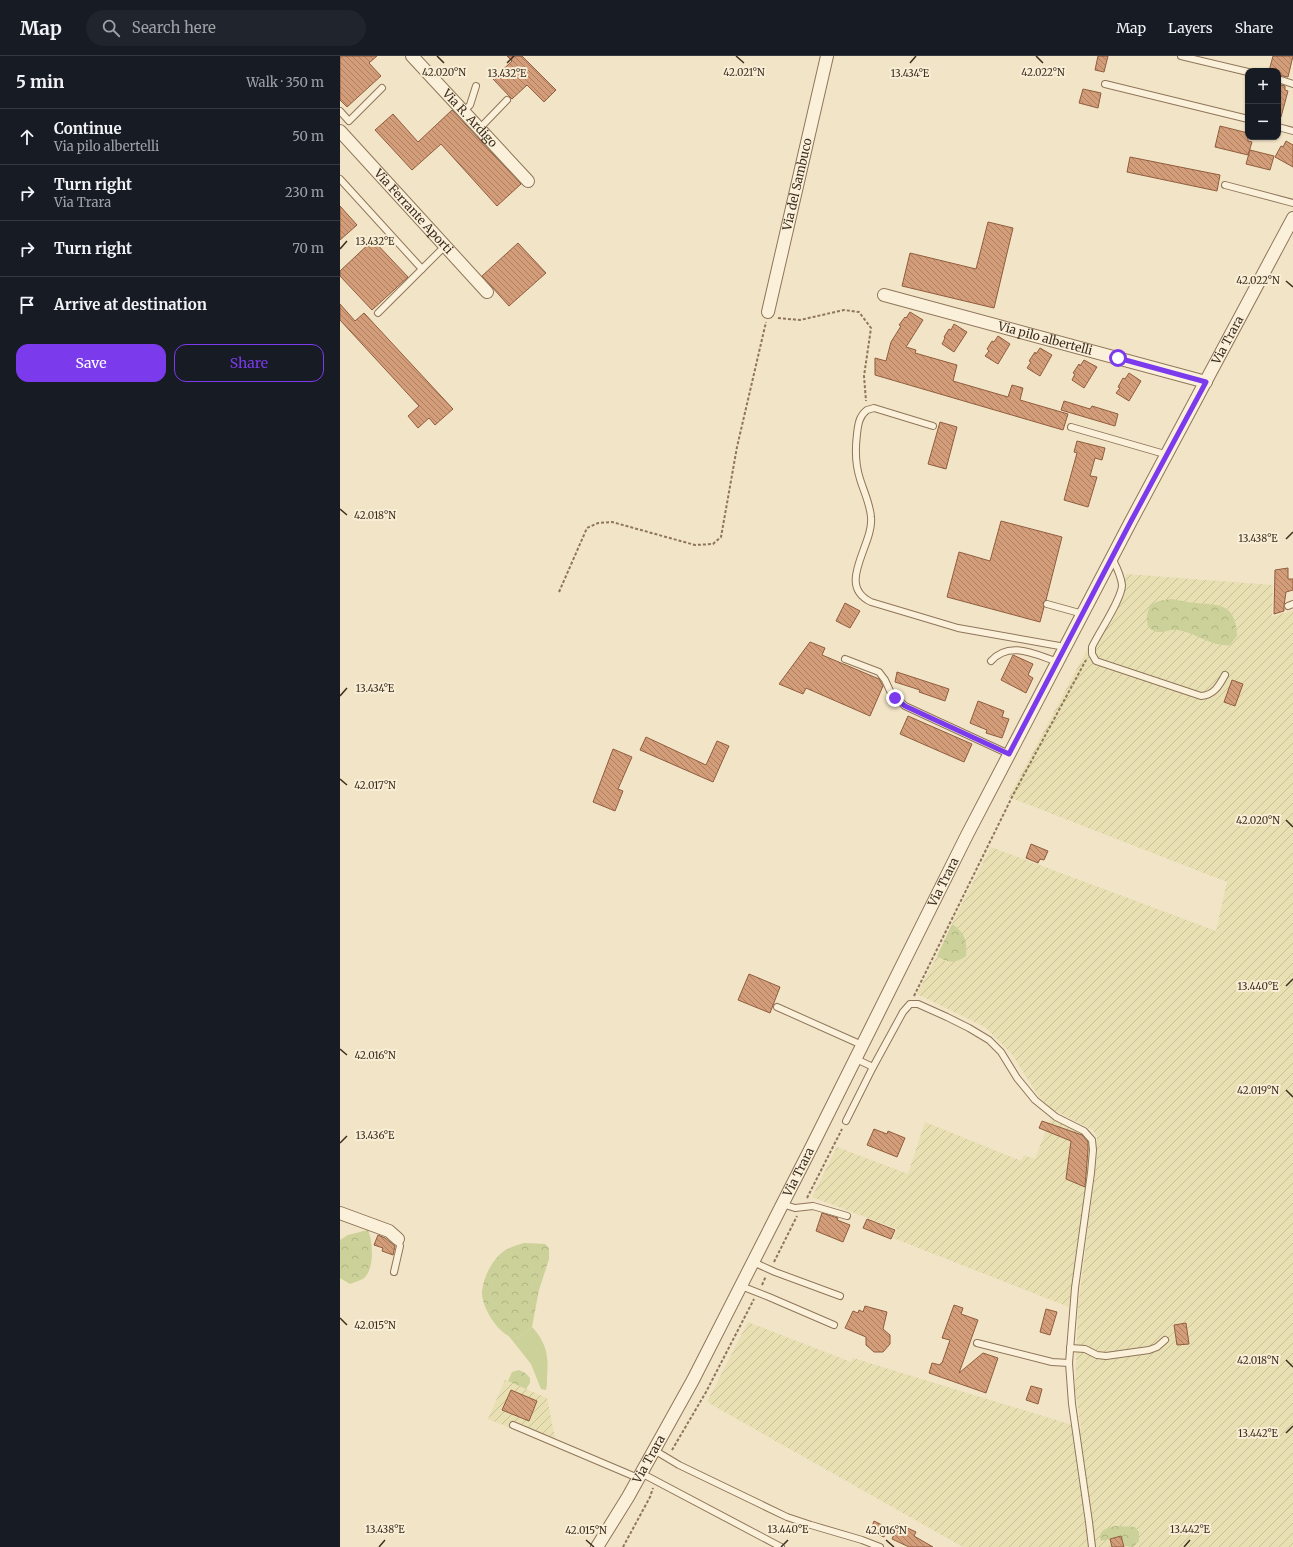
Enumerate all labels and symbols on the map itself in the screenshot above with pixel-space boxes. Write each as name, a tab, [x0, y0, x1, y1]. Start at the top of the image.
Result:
text: 42.020°N	[422, 66, 466, 79]
text: 42.021°N	[723, 66, 765, 79]
text: 42.022°N	[1021, 66, 1065, 79]
text: 13.432°E	[488, 67, 527, 80]
text: 13.434°E	[891, 67, 930, 80]
street label: Via R. Ardigo	[439, 85, 501, 150]
street label: Via del Sambuco	[779, 137, 815, 233]
street label: Via Ferrante Aporti	[371, 165, 456, 257]
text: 13.432°E	[356, 235, 395, 248]
text: 42.022°N	[1236, 274, 1280, 287]
street label: Via Trara	[1208, 313, 1247, 368]
street label: Via pilo albertelli	[996, 318, 1094, 358]
route start	[1109, 349, 1127, 367]
text: 42.018°N	[354, 509, 396, 522]
text: 13.438°E	[1238, 532, 1278, 545]
text: 13.434°E	[356, 682, 395, 695]
route end	[886, 689, 904, 707]
text: 42.017°N	[354, 779, 396, 792]
text: 42.020°N	[1236, 814, 1280, 827]
street label: Via Trara	[924, 854, 962, 910]
text: 13.440°E	[1238, 980, 1279, 993]
text: 42.016°N	[354, 1049, 396, 1062]
text: 42.019°N	[1237, 1084, 1279, 1097]
text: 13.436°E	[356, 1129, 395, 1142]
street label: Via Trara	[779, 1144, 817, 1200]
text: 42.015°N	[354, 1319, 396, 1332]
text: 42.018°N	[1237, 1354, 1279, 1367]
text: 13.442°E	[1238, 1427, 1279, 1440]
street label: Via Trara	[629, 1432, 668, 1487]
text: 13.438°E	[365, 1523, 405, 1536]
text: 13.440°E	[768, 1523, 809, 1536]
text: 13.442°E	[1170, 1523, 1211, 1536]
text: 42.015°N	[565, 1524, 607, 1537]
text: 42.016°N	[865, 1524, 907, 1537]

